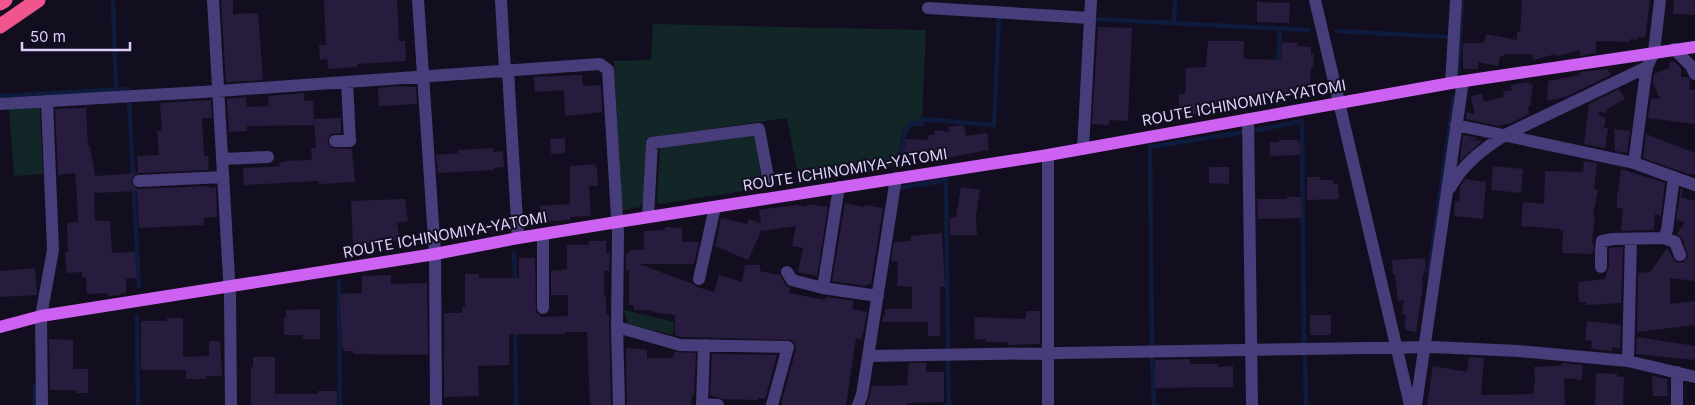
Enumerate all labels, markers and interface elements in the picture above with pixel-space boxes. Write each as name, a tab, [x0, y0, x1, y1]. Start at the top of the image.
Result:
scale bar	[22, 20, 130, 52]
text: 50 m	[30, 27, 66, 46]
street label: ROUTE ICHINOMIYA-YATOMI	[1140, 75, 1347, 130]
street label: ROUTE ICHINOMIYA-YATOMI	[741, 144, 949, 195]
street label: ROUTE ICHINOMIYA-YATOMI	[341, 207, 548, 262]

